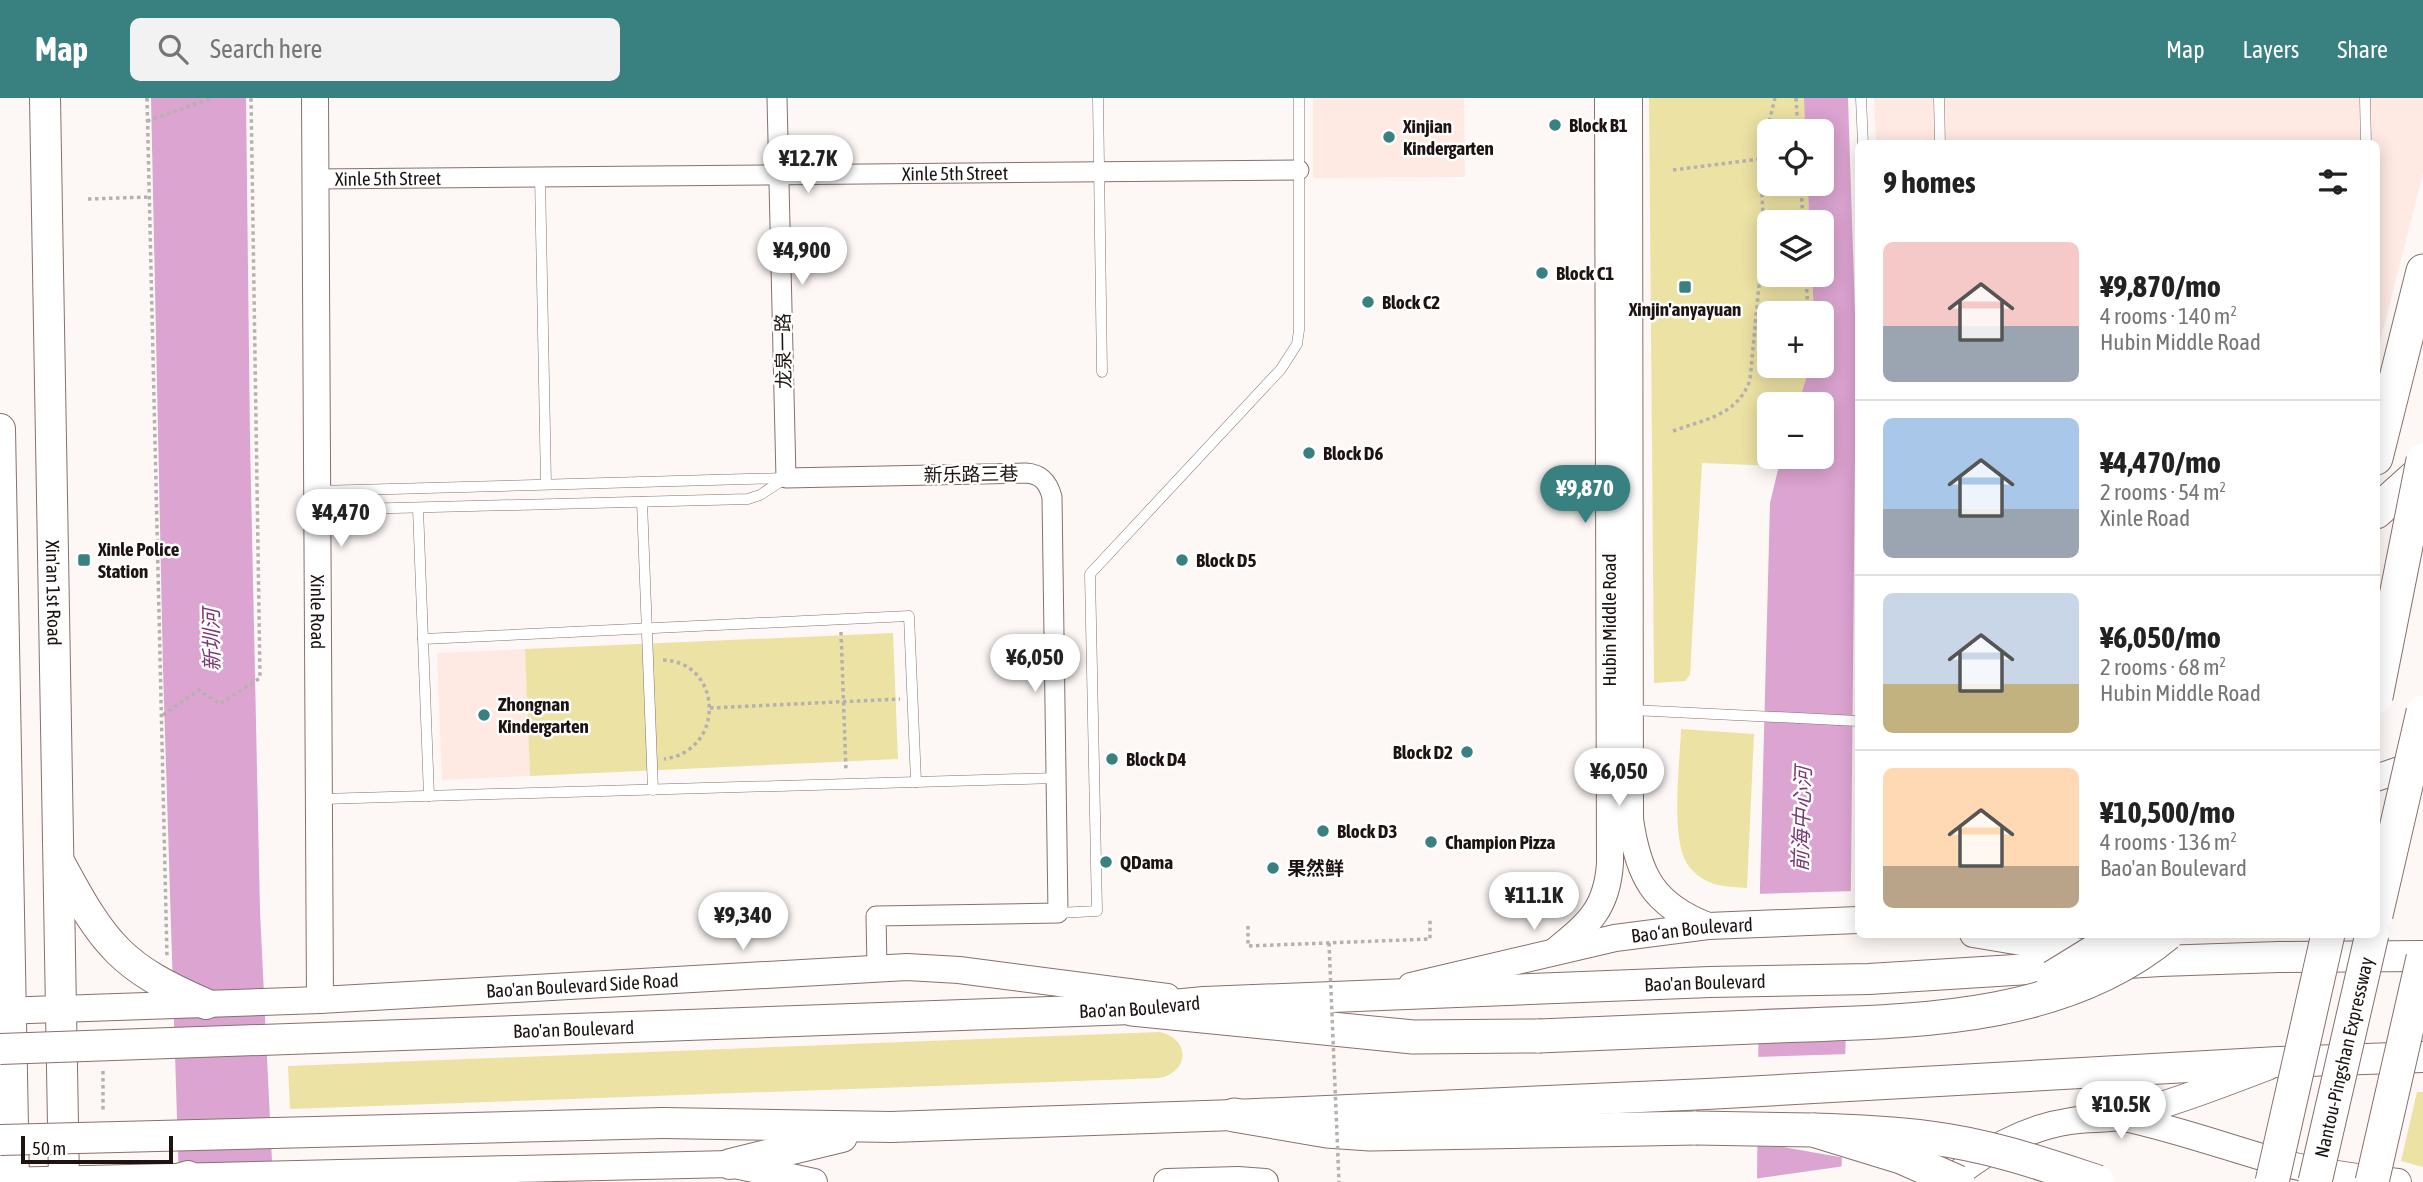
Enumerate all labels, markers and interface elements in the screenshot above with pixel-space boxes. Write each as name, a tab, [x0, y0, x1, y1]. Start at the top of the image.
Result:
search box	[130, 18, 620, 81]
text: Map	[35, 30, 88, 68]
icon: search	[154, 30, 192, 68]
text: Search here	[210, 34, 322, 64]
text: Map	[2166, 36, 2205, 63]
text: Layers	[2243, 36, 2299, 63]
text: Share	[2337, 36, 2388, 63]
place label: Block B1	[1569, 114, 1628, 136]
place label: Xinjian Kindergarten	[1402, 115, 1494, 159]
marker: Block B1	[1547, 117, 1563, 133]
map controls	[1757, 119, 1834, 469]
button: locate	[1757, 119, 1834, 196]
marker: Xinjian Kindergarten	[1381, 129, 1397, 145]
pin: ¥12.7K	[751, 136, 865, 195]
text: ¥12.7K	[779, 145, 837, 171]
street label: Xinle 5th Street	[902, 162, 1008, 185]
icon: filters	[2314, 163, 2352, 201]
text: 9 homes	[1883, 165, 1976, 199]
street label: Xinle 5th Street	[335, 167, 441, 190]
button: layers	[1757, 210, 1834, 287]
pin: ¥4,900	[745, 228, 859, 287]
text: ¥4,900	[773, 237, 831, 263]
place label: Block C1	[1556, 262, 1614, 284]
marker: Block C1	[1534, 265, 1550, 281]
text: ¥9,870/mo	[2100, 269, 2221, 303]
icon: home	[1939, 270, 2023, 354]
marker: Xinjin'anyayuan	[1677, 279, 1693, 295]
place label: Block C2	[1382, 291, 1440, 313]
marker: Block C2	[1360, 294, 1376, 310]
place label: Xinjin'anyayuan	[1628, 298, 1741, 320]
button: +	[1757, 301, 1834, 378]
text: 4 rooms · 140 m²	[2100, 303, 2237, 329]
street label: 龙泉一路	[771, 313, 795, 389]
text: Hubin Middle Road	[2100, 329, 2261, 355]
button: −	[1757, 392, 1834, 469]
place label: Block D6	[1323, 442, 1383, 464]
marker: Block D6	[1301, 445, 1317, 461]
text: ¥4,470/mo	[2100, 445, 2221, 479]
icon: home	[1939, 446, 2023, 530]
street label: 新乐路三巷	[923, 462, 1019, 486]
pin: ¥9,870	[1528, 466, 1642, 525]
text: ¥9,870	[1556, 475, 1614, 501]
text: 2 rooms · 54 m²	[2100, 479, 2226, 505]
pin: ¥4,470	[284, 490, 398, 549]
text: ¥4,470	[312, 499, 370, 525]
text: Xinle Road	[2100, 505, 2190, 531]
place label: Xinle Police Station	[97, 538, 180, 582]
street label: Xin'an 1st Road	[42, 540, 66, 646]
place label: Block D5	[1196, 549, 1256, 571]
marker: Xinle Police Station	[76, 552, 92, 568]
marker: Block D5	[1174, 552, 1190, 568]
street label: Hubin Middle Road	[1598, 554, 1620, 686]
street label: Xinle Road	[307, 575, 329, 649]
water label: 新圳河	[198, 604, 224, 672]
text: ¥6,050/mo	[2100, 620, 2221, 654]
icon: home	[1939, 621, 2023, 705]
pin: ¥6,050	[978, 634, 1092, 694]
text: ¥6,050	[1006, 644, 1064, 670]
text: 2 rooms · 68 m²	[2100, 654, 2226, 680]
text: Hubin Middle Road	[2100, 680, 2261, 706]
place label: Zhongnan Kindergarten	[498, 693, 589, 737]
marker: Zhongnan Kindergarten	[476, 707, 492, 723]
place label: Block D2	[1393, 741, 1453, 763]
marker: Block D2	[1459, 744, 1475, 760]
place label: Block D4	[1126, 748, 1186, 770]
pin: ¥6,050	[1562, 748, 1676, 808]
marker: Block D4	[1104, 751, 1120, 767]
text: ¥6,050	[1590, 758, 1648, 784]
water label: 前海中心河	[1787, 762, 1815, 872]
text: ¥10,500/mo	[2100, 795, 2235, 829]
icon: home	[1939, 796, 2023, 880]
place label: Block D3	[1337, 820, 1397, 842]
marker: Block D3	[1315, 823, 1331, 839]
text: 4 rooms · 136 m²	[2100, 829, 2237, 855]
place label: Champion Pizza	[1445, 831, 1556, 853]
marker: Champion Pizza	[1423, 834, 1439, 850]
place label: QDama	[1120, 851, 1173, 873]
marker: QDama	[1098, 854, 1114, 870]
text: Bao'an Boulevard	[2100, 855, 2247, 881]
place label: 果然鲜	[1287, 857, 1344, 879]
marker: 果然鲜	[1265, 860, 1281, 876]
pin: ¥11.1K	[1477, 872, 1591, 932]
text: ¥11.1K	[1505, 882, 1563, 908]
pin: ¥9,340	[686, 892, 800, 952]
text: ¥9,340	[714, 902, 772, 928]
street label: Bao‘an Boulevard	[1630, 913, 1753, 947]
street label: Nantou-Pingshan Expressway	[2310, 955, 2377, 1160]
street label: Bao'an Boulevard Side Road	[485, 969, 679, 1002]
street label: Bao'an Boulevard	[1644, 970, 1766, 996]
street label: Bao'an Boulevard	[1079, 991, 1201, 1022]
street label: Bao'an Boulevard	[513, 1016, 635, 1042]
pin: ¥10.5K	[2064, 1082, 2178, 1141]
text: ¥10.5K	[2092, 1091, 2150, 1117]
scale bar	[21, 1133, 173, 1165]
text: 50 m	[32, 1137, 66, 1159]

